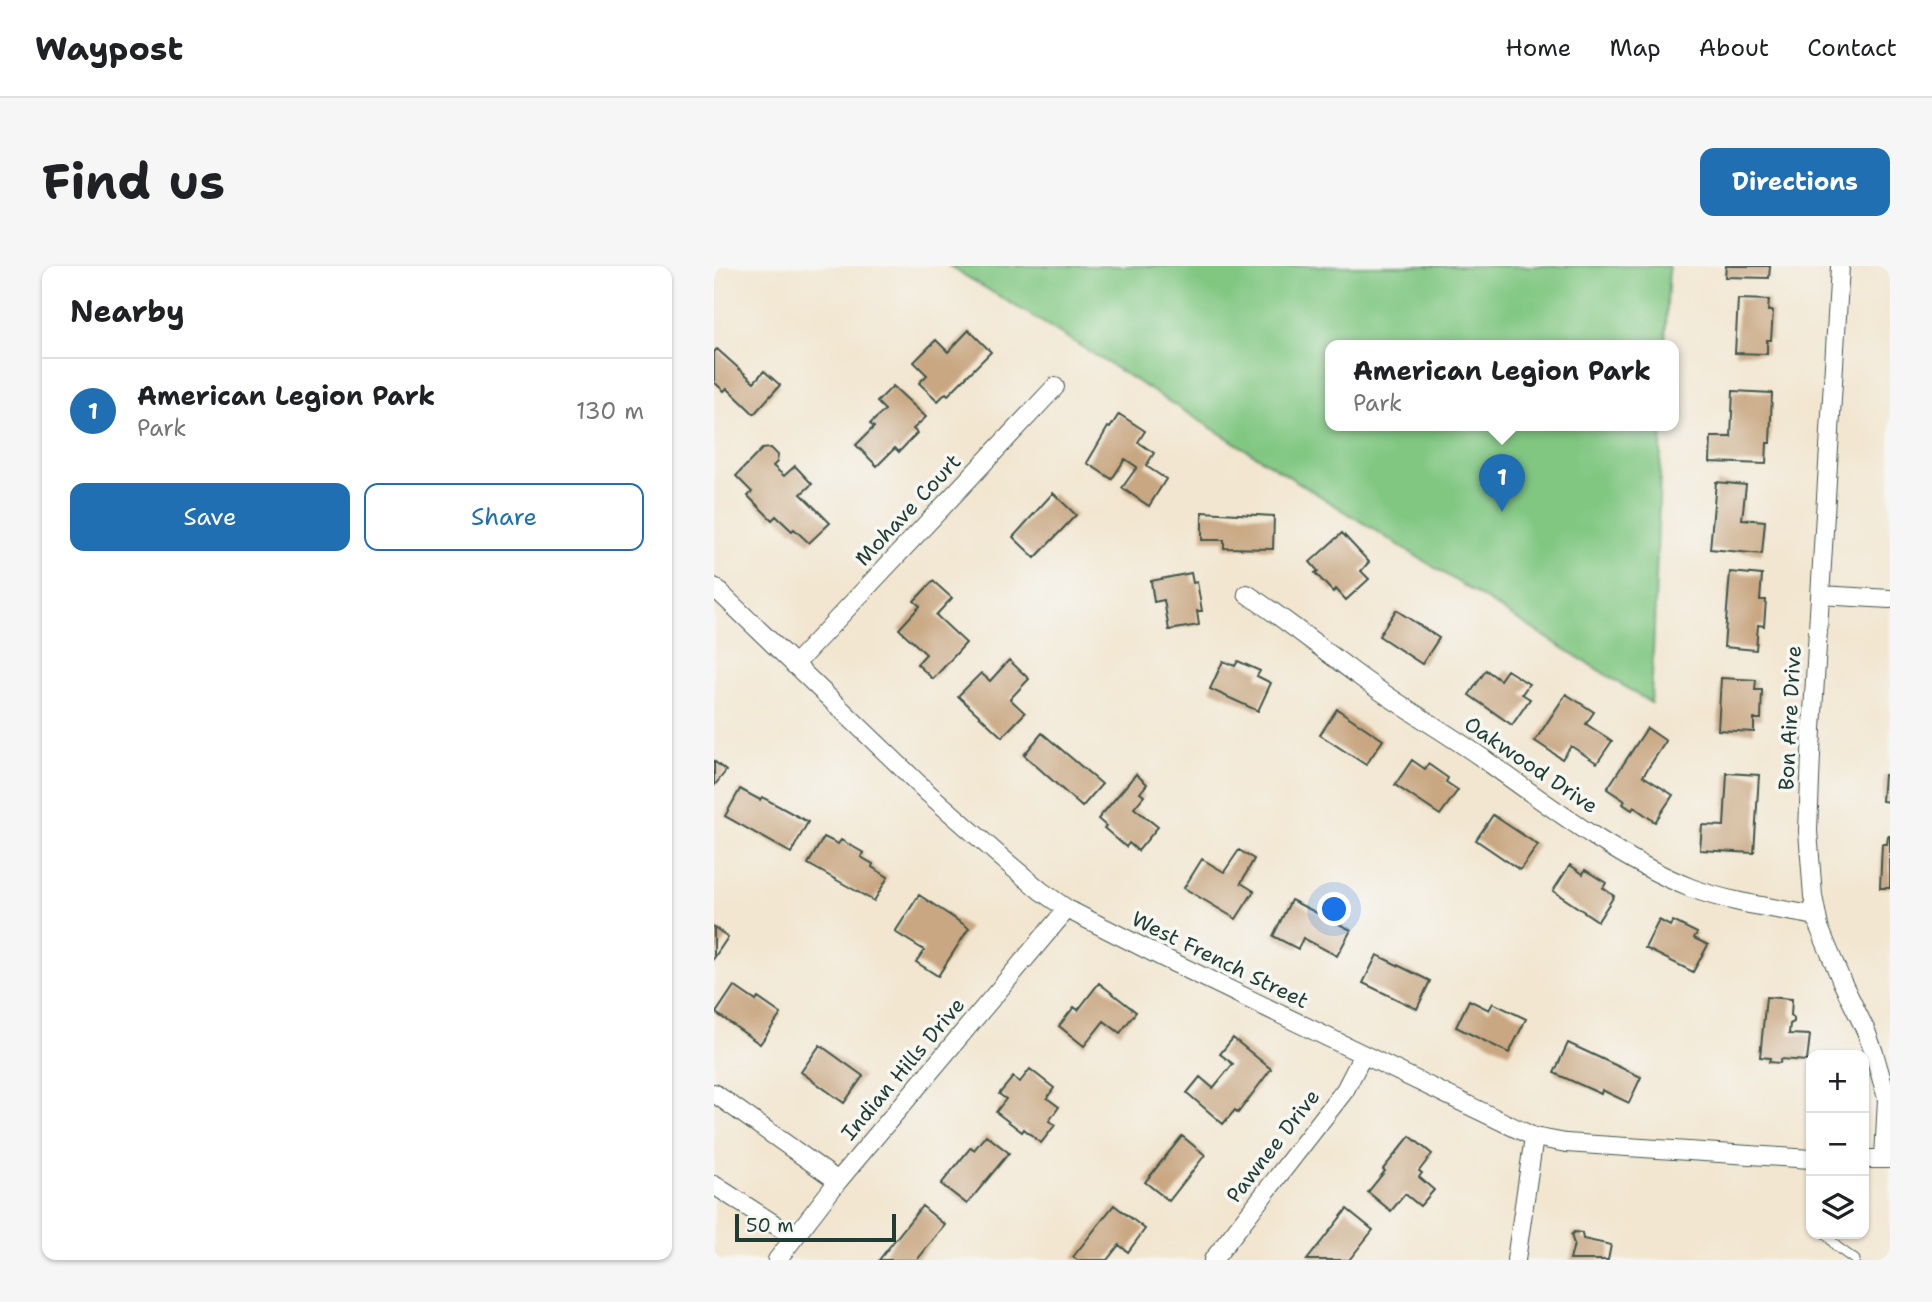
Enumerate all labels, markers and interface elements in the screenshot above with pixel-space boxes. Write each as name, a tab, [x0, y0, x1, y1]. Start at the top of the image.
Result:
text: Waypost	[35, 26, 183, 71]
text: Home	[1505, 32, 1571, 64]
text: Map	[1609, 32, 1661, 64]
text: About	[1699, 32, 1769, 64]
text: Contact	[1807, 32, 1897, 64]
button: Directions	[1700, 148, 1890, 216]
text: Find us	[42, 149, 225, 215]
text: Nearby	[70, 291, 185, 332]
popup	[1325, 340, 1679, 431]
text: American Legion Park	[1353, 353, 1651, 388]
text: American Legion Park	[137, 378, 435, 413]
text: Park	[1353, 388, 1402, 418]
text: 1	[88, 396, 98, 426]
text: 130 m	[576, 396, 644, 426]
text: Park	[137, 413, 186, 443]
street label: Mohave Court	[849, 448, 967, 572]
pin: 1	[1479, 454, 1525, 512]
button: Save	[70, 483, 350, 551]
button: Share	[364, 483, 644, 551]
street label: Bon Aire Drive	[1772, 645, 1808, 791]
street label: Oakwood Drive	[1459, 710, 1603, 820]
your location	[1317, 892, 1351, 926]
street label: West French Street	[1127, 905, 1313, 1015]
street label: Indian Hills Drive	[835, 992, 971, 1146]
map controls	[1806, 1050, 1869, 1239]
button: +	[1806, 1050, 1869, 1113]
street label: Pawnee Drive	[1220, 1083, 1326, 1209]
button: −	[1806, 1113, 1869, 1176]
button: layers	[1806, 1176, 1869, 1239]
scale bar	[735, 1211, 896, 1243]
text: 50 m	[746, 1213, 794, 1238]

